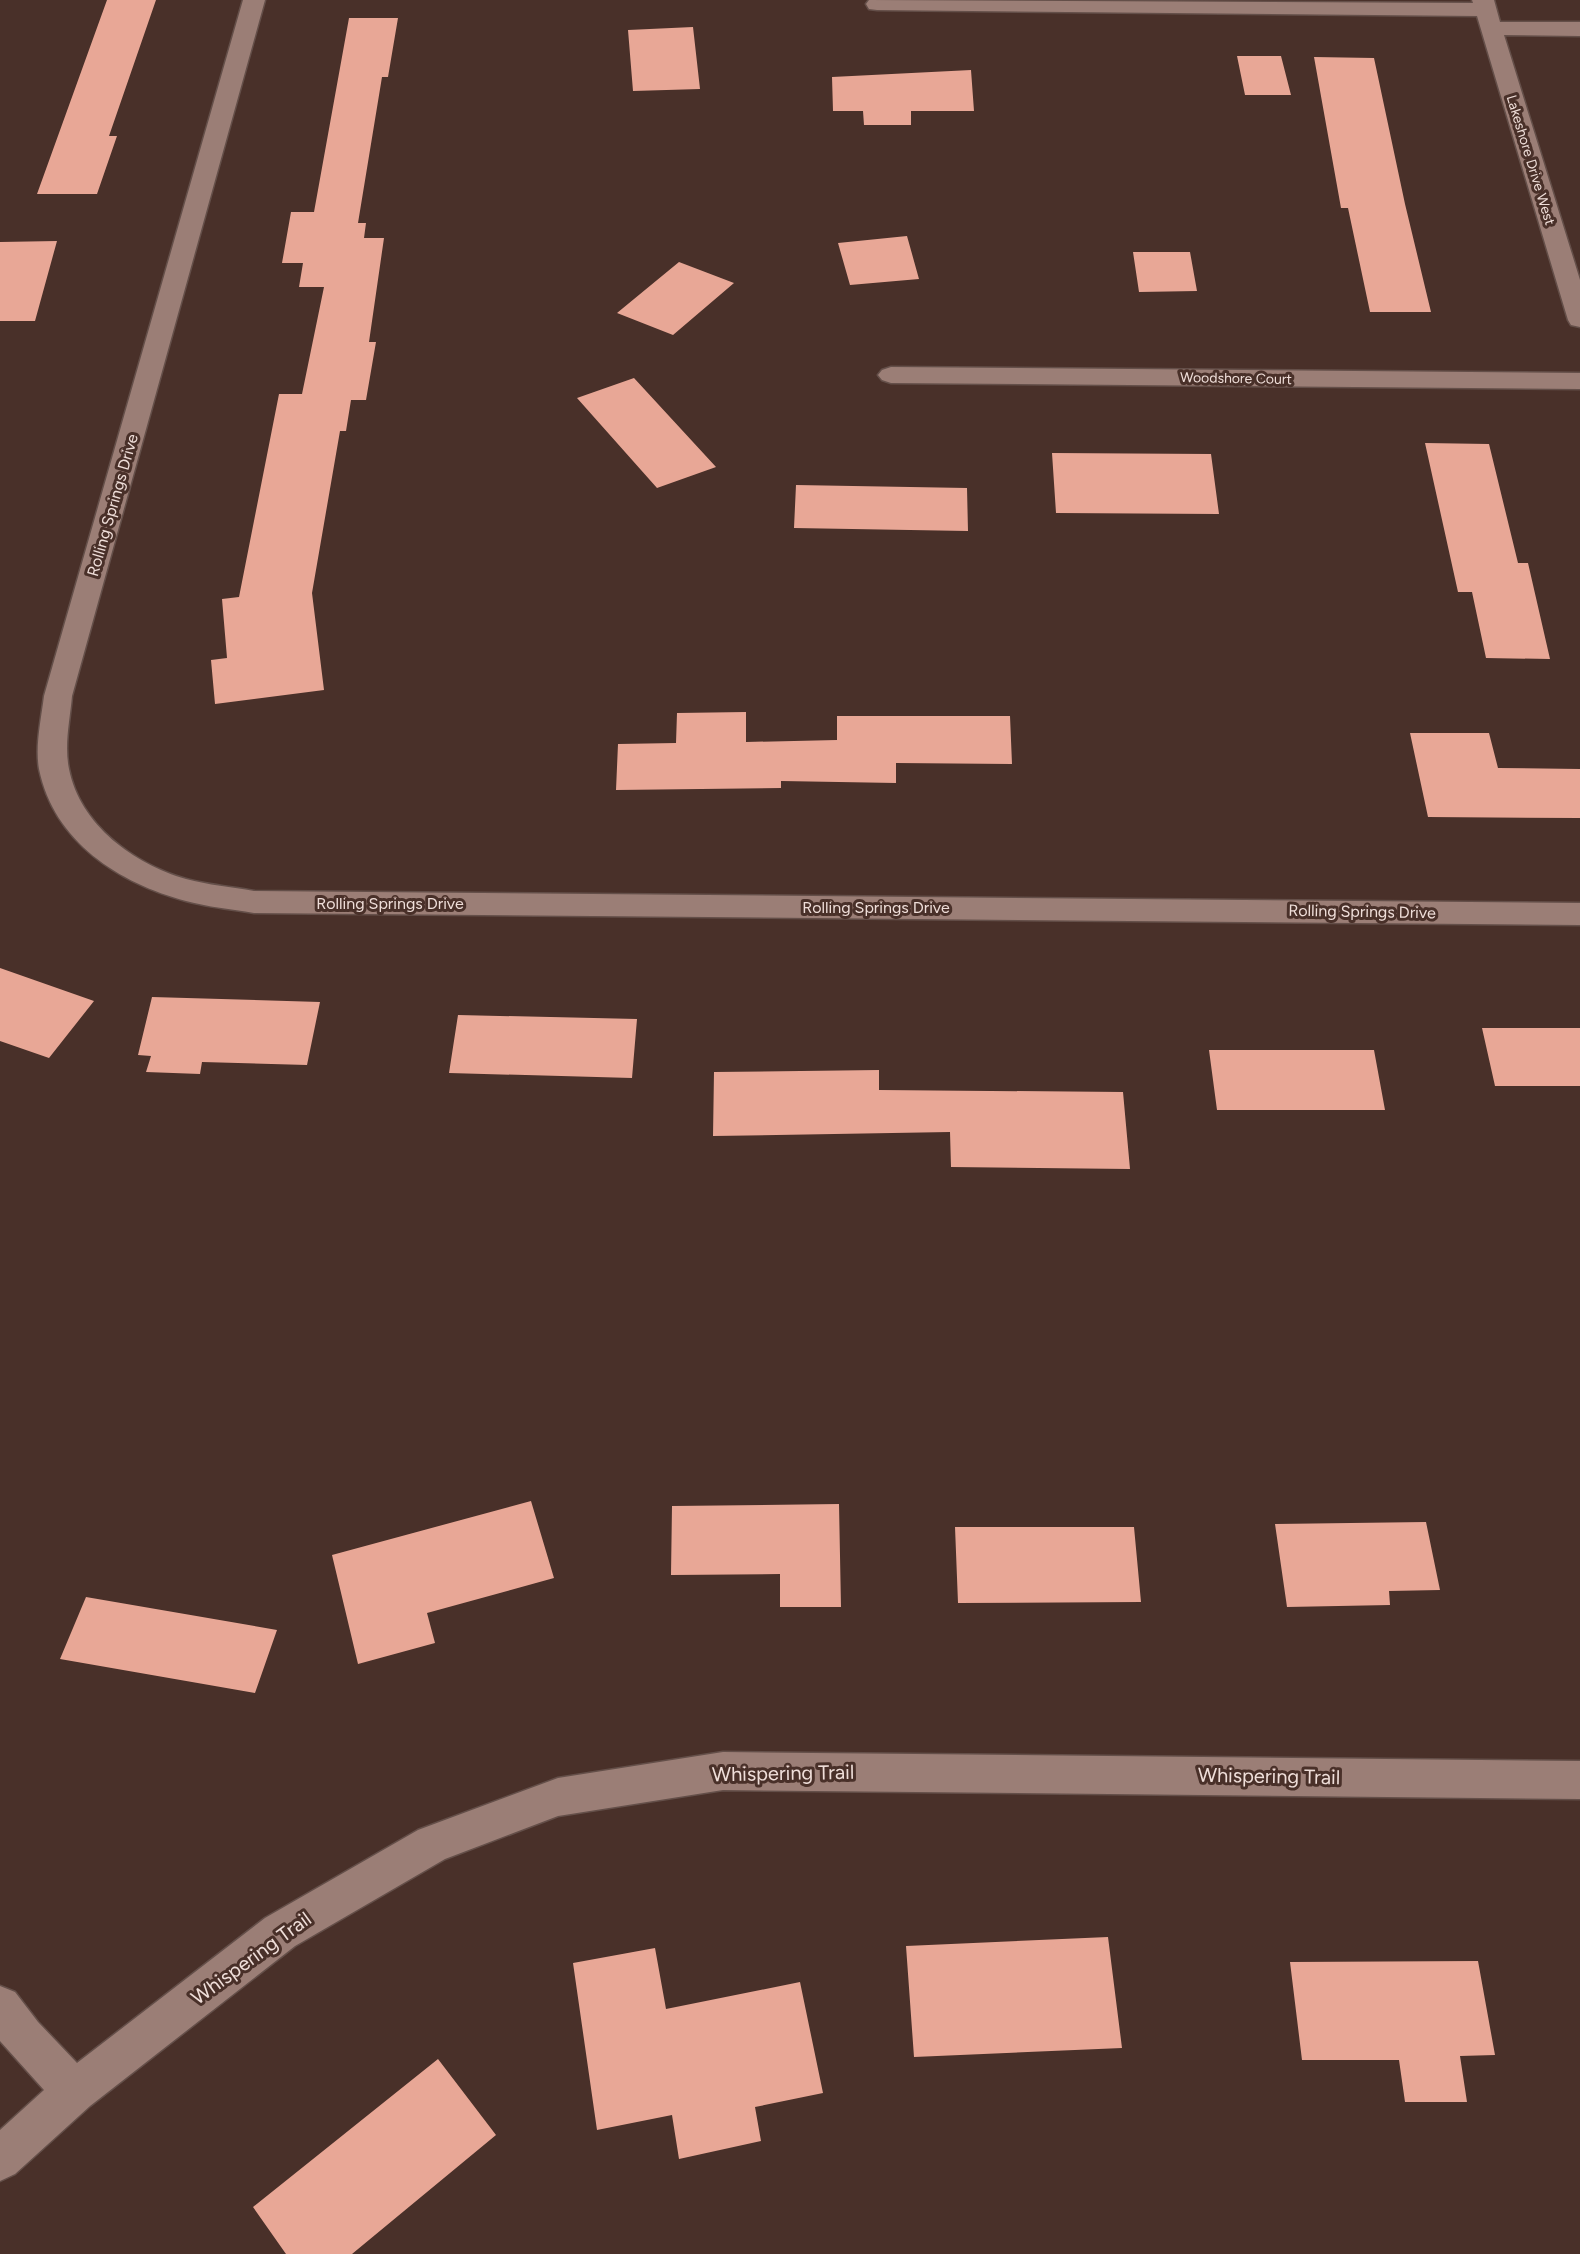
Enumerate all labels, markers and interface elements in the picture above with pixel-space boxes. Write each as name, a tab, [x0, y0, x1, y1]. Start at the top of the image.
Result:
street label: Lakeshore Drive West	[1503, 93, 1558, 227]
street label: Woodshore Court	[1180, 369, 1292, 388]
street label: Rolling Springs Drive	[83, 431, 142, 579]
street label: Rolling Springs Drive	[316, 894, 464, 913]
street label: Rolling Springs Drive	[802, 898, 950, 917]
street label: Rolling Springs Drive	[1288, 901, 1436, 922]
street label: Whispering Trail	[712, 1760, 854, 1786]
street label: Whispering Trail	[1198, 1763, 1340, 1789]
street label: Whispering Trail	[186, 1906, 316, 2010]

